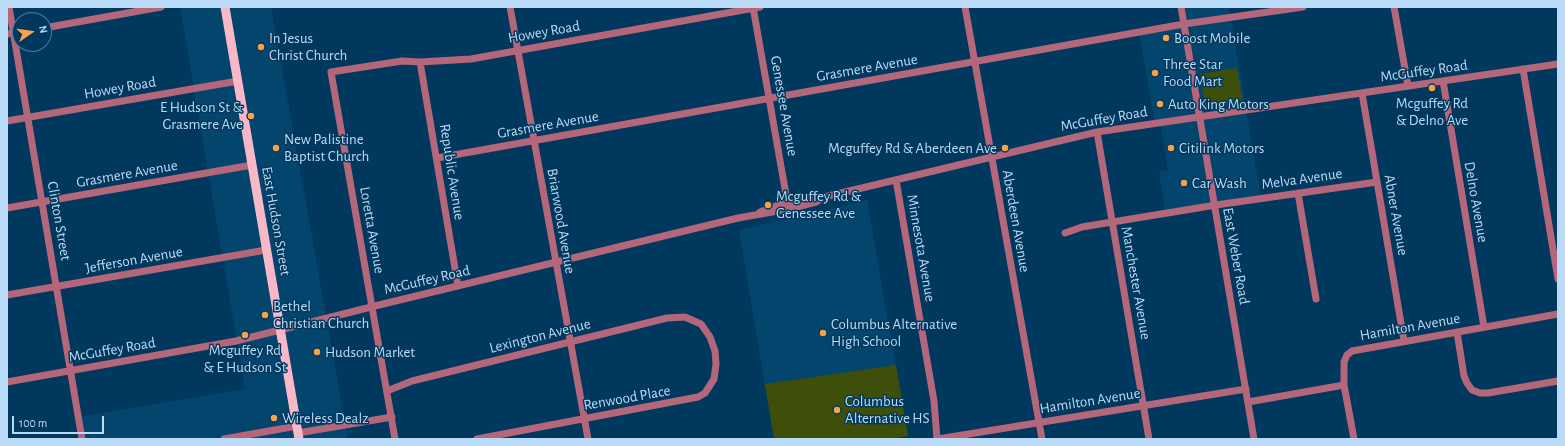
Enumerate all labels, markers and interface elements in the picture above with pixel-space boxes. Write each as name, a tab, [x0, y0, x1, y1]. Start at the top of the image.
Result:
north arrow	[12, 12, 52, 52]
street label: Howey Road	[507, 17, 581, 47]
text: N	[37, 24, 49, 34]
place label: In Jesus Christ Church	[269, 29, 347, 64]
place label: Boost Mobile	[1174, 29, 1250, 47]
marker: Boost Mobile	[1161, 33, 1171, 43]
marker: In Jesus Christ Church	[256, 42, 266, 52]
street label: Grasmere Avenue	[815, 50, 919, 86]
street label: Genessee Avenue	[766, 55, 802, 157]
place label: Three Star Food Mart	[1163, 55, 1222, 90]
street label: McGuffey Road	[1379, 56, 1469, 86]
marker: Three Star Food Mart	[1150, 68, 1160, 78]
street label: Howey Road	[83, 73, 157, 103]
marker: Mcguffey Rd & Delno Ave	[1427, 83, 1437, 93]
place label: Mcguffey Rd & Delno Ave	[1396, 94, 1468, 129]
place label: Auto King Motors	[1168, 95, 1269, 113]
place label: E Hudson St & Grasmere Ave	[160, 98, 243, 133]
marker: Auto King Motors	[1155, 99, 1165, 109]
street label: McGuffey Road	[1059, 103, 1149, 135]
street label: Grasmere Avenue	[496, 107, 600, 143]
marker: E Hudson St & Grasmere Ave	[246, 111, 256, 121]
street label: Republic Avenue	[436, 123, 468, 221]
place label: New Palistine Baptist Church	[284, 130, 369, 165]
place label: Mcguffey Rd & Aberdeen Ave	[828, 139, 997, 157]
place label: Citilink Motors	[1179, 139, 1264, 157]
marker: New Palistine Baptist Church	[271, 143, 281, 153]
marker: Mcguffey Rd & Aberdeen Ave	[1000, 143, 1010, 153]
marker: Citilink Motors	[1166, 143, 1176, 153]
street label: Grasmere Avenue	[75, 156, 179, 192]
street label: Delno Avenue	[1460, 160, 1492, 244]
street label: Melva Avenue	[1260, 164, 1344, 194]
street label: East Hudson Street	[258, 165, 294, 277]
street label: Briarwood Avenue	[543, 167, 579, 275]
street label: Aberdeen Avenue	[998, 168, 1034, 274]
street label: Abner Avenue	[1380, 173, 1412, 257]
place label: Car Wash	[1192, 174, 1247, 192]
marker: Car Wash	[1179, 178, 1189, 188]
street label: Clinton Street	[43, 180, 75, 262]
street label: Loretta Avenue	[356, 185, 388, 275]
place label: Mcguffey Rd & Genessee Ave	[776, 187, 861, 222]
street label: Minnesota Avenue	[903, 193, 939, 303]
marker: Mcguffey Rd & Genessee Ave	[763, 200, 773, 210]
street label: East Weber Road	[1219, 206, 1253, 306]
street label: Manchester Avenue	[1117, 225, 1155, 341]
street label: Jefferson Avenue	[84, 243, 184, 277]
street label: McGuffey Road	[382, 261, 472, 299]
place label: Bethel Christian Church	[273, 297, 369, 332]
street label: Hamilton Avenue	[1358, 309, 1462, 345]
marker: Bethel Christian Church	[260, 310, 270, 320]
street label: Lexington Avenue	[487, 315, 593, 357]
place label: Columbus Alternative High School	[831, 315, 957, 350]
marker: Columbus Alternative High School	[818, 328, 828, 338]
marker: Mcguffey Rd & E Hudson St	[240, 330, 250, 340]
street label: McGuffey Road	[67, 334, 157, 366]
place label: Mcguffey Rd & E Hudson St	[204, 341, 286, 376]
place label: Hudson Market	[325, 343, 415, 361]
marker: Hudson Market	[312, 347, 322, 357]
street label: Renwood Place	[582, 381, 672, 415]
street label: Hamilton Avenue	[1038, 384, 1142, 418]
place label: Columbus Alternative HS	[845, 392, 930, 427]
marker: Columbus Alternative HS	[832, 405, 842, 415]
scale bar	[14, 408, 106, 434]
place label: Wireless Dealz	[282, 409, 368, 427]
marker: Wireless Dealz	[269, 413, 279, 423]
text: 100 m	[19, 417, 47, 429]

